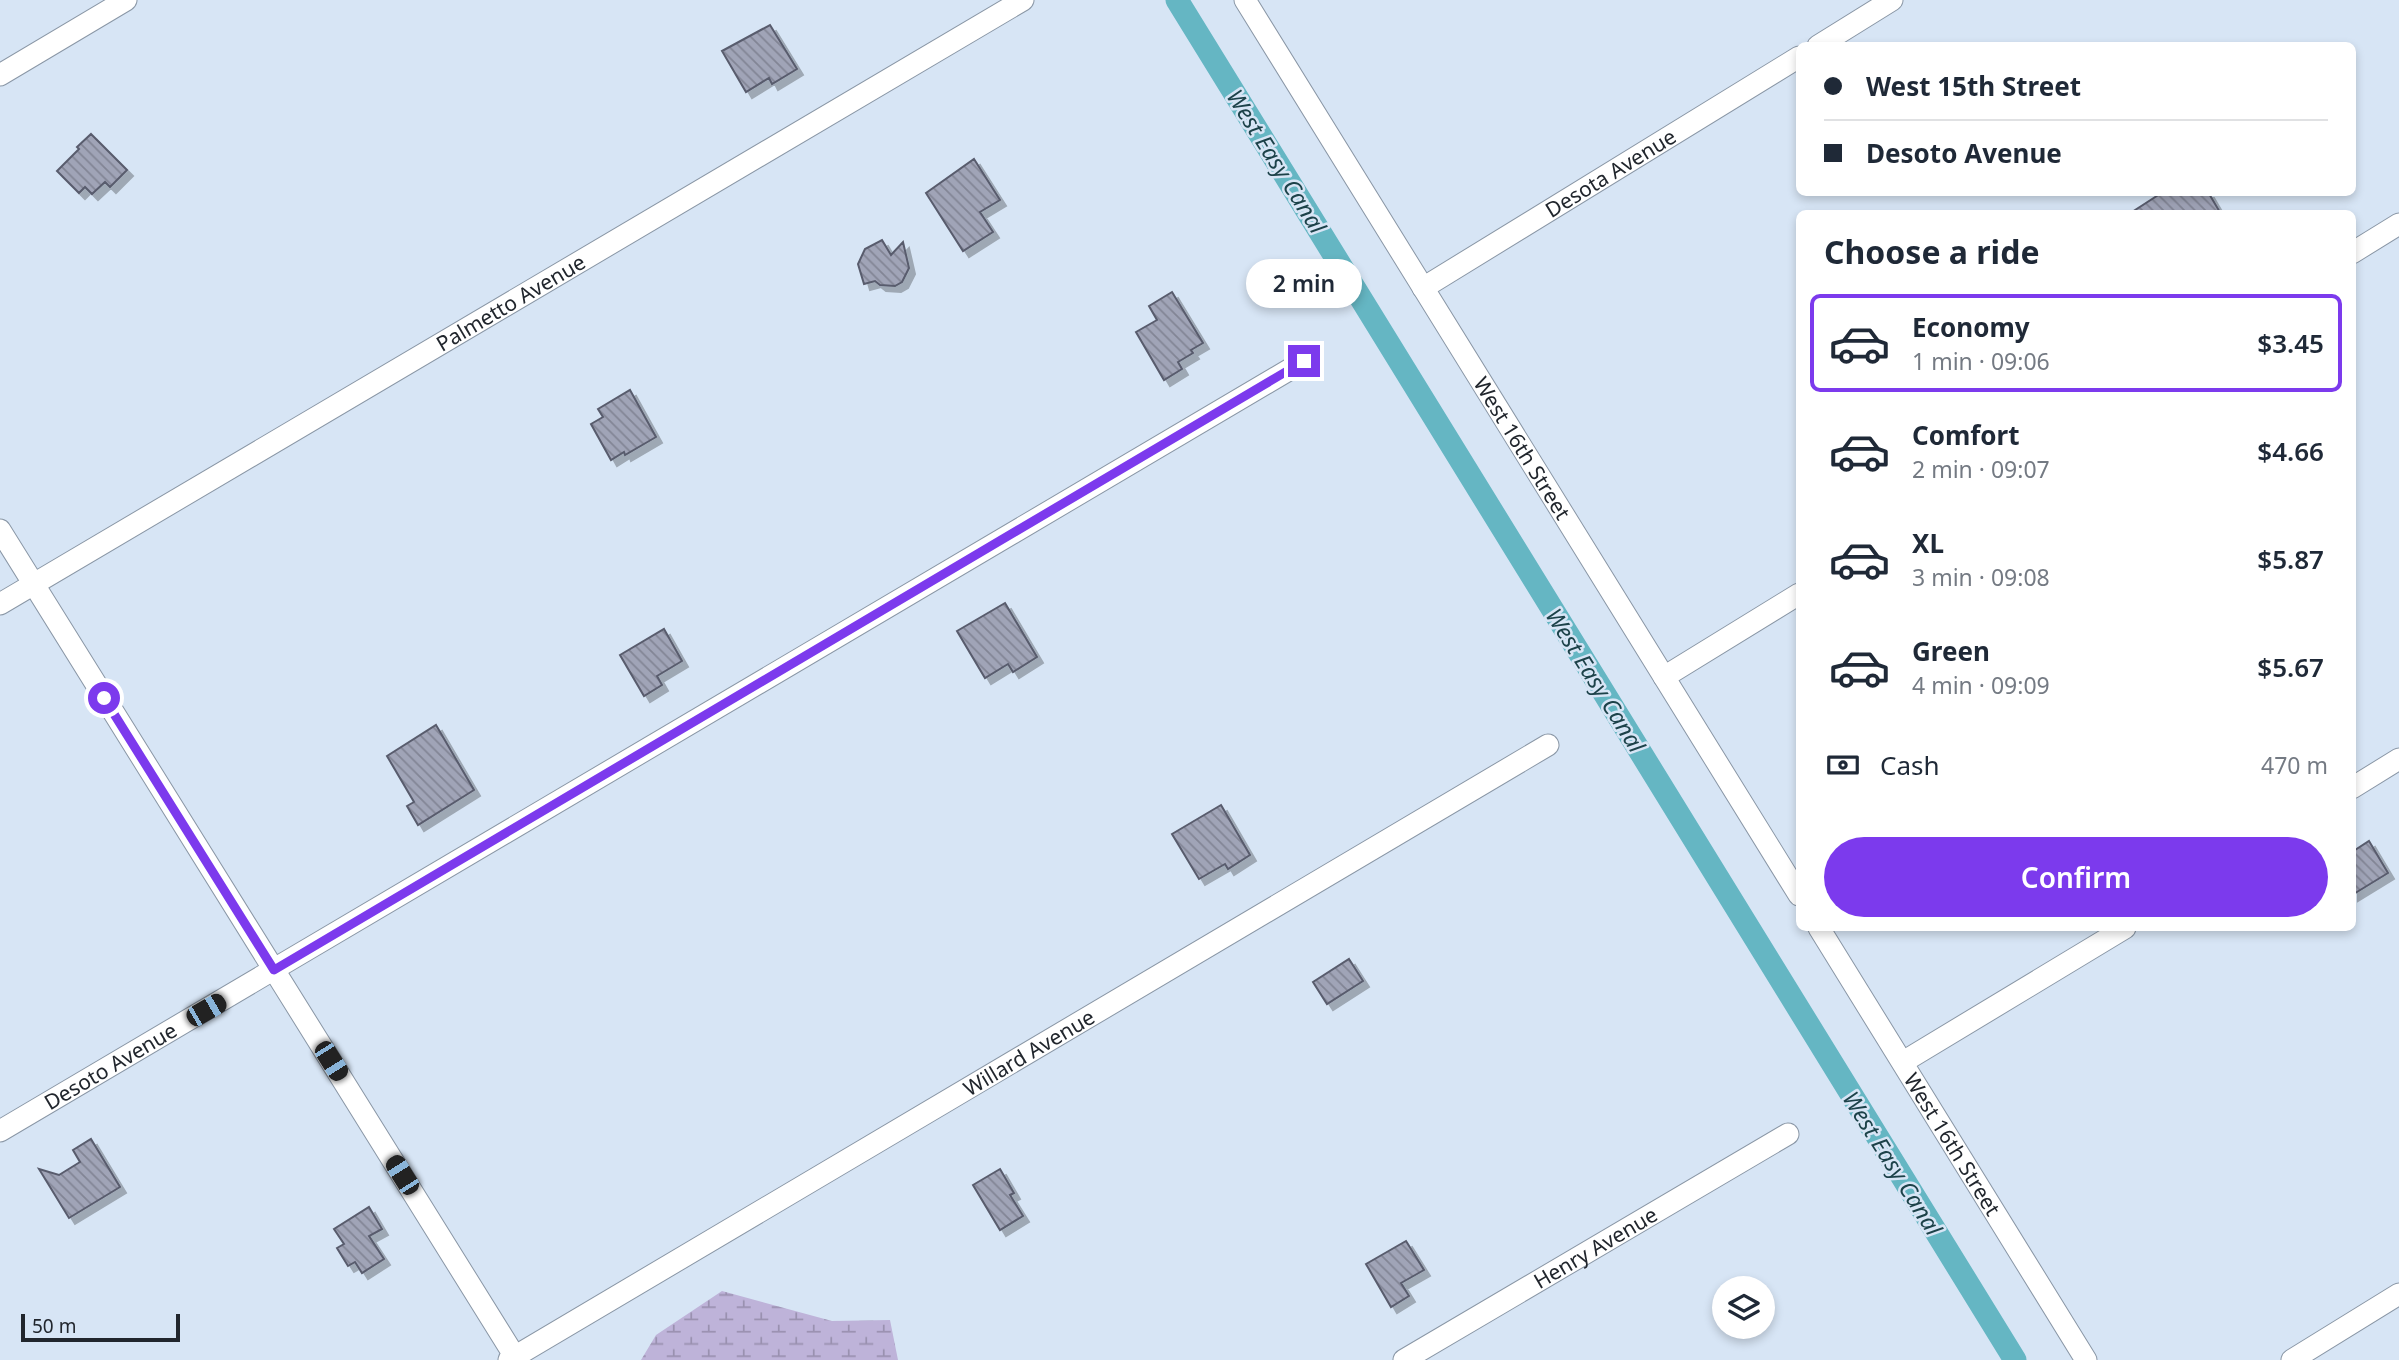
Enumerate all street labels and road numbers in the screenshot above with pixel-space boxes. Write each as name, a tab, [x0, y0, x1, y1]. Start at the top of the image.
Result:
street label: Desota Avenue	[1540, 122, 1681, 224]
street label: Palmetto Avenue	[431, 248, 590, 357]
street label: West 16th Street	[1468, 371, 1577, 525]
street label: Willard Avenue	[958, 1003, 1100, 1102]
street label: Desoto Avenue	[39, 1016, 182, 1116]
street label: West 16th Street	[1898, 1067, 2007, 1221]
street label: Henry Avenue	[1528, 1200, 1662, 1295]

